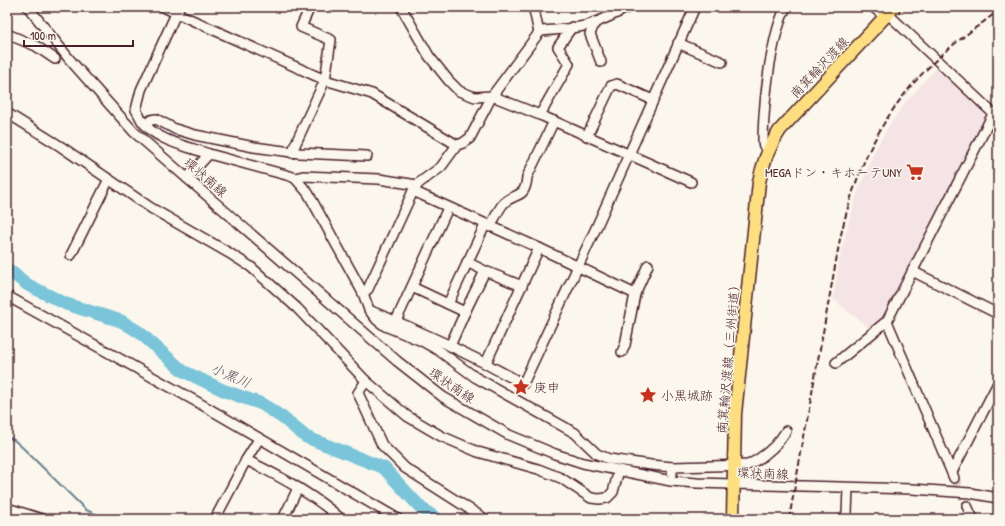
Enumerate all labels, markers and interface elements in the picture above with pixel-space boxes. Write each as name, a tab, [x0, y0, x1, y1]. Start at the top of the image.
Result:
scale bar	[24, 22, 133, 48]
text: 100 m	[30, 27, 56, 44]
street label: 南箕輪沢渡線	[786, 32, 853, 102]
street label: 環状南線	[180, 153, 232, 202]
supermarket icon: MEGAドン・キホーテUNY	[905, 162, 925, 182]
place label: MEGAドン・キホーテUNY	[765, 163, 902, 181]
street label: 南箕輪沢渡線（三州街道）	[712, 278, 744, 434]
water label: 小黒川	[208, 358, 254, 392]
street label: 環状南線	[425, 363, 479, 408]
place icon: 庚申	[511, 377, 531, 397]
place label: 庚申	[534, 378, 560, 396]
place icon: 小黒城跡	[638, 385, 658, 405]
place label: 小黒城跡	[661, 386, 713, 404]
street label: 環状南線	[737, 463, 790, 483]

